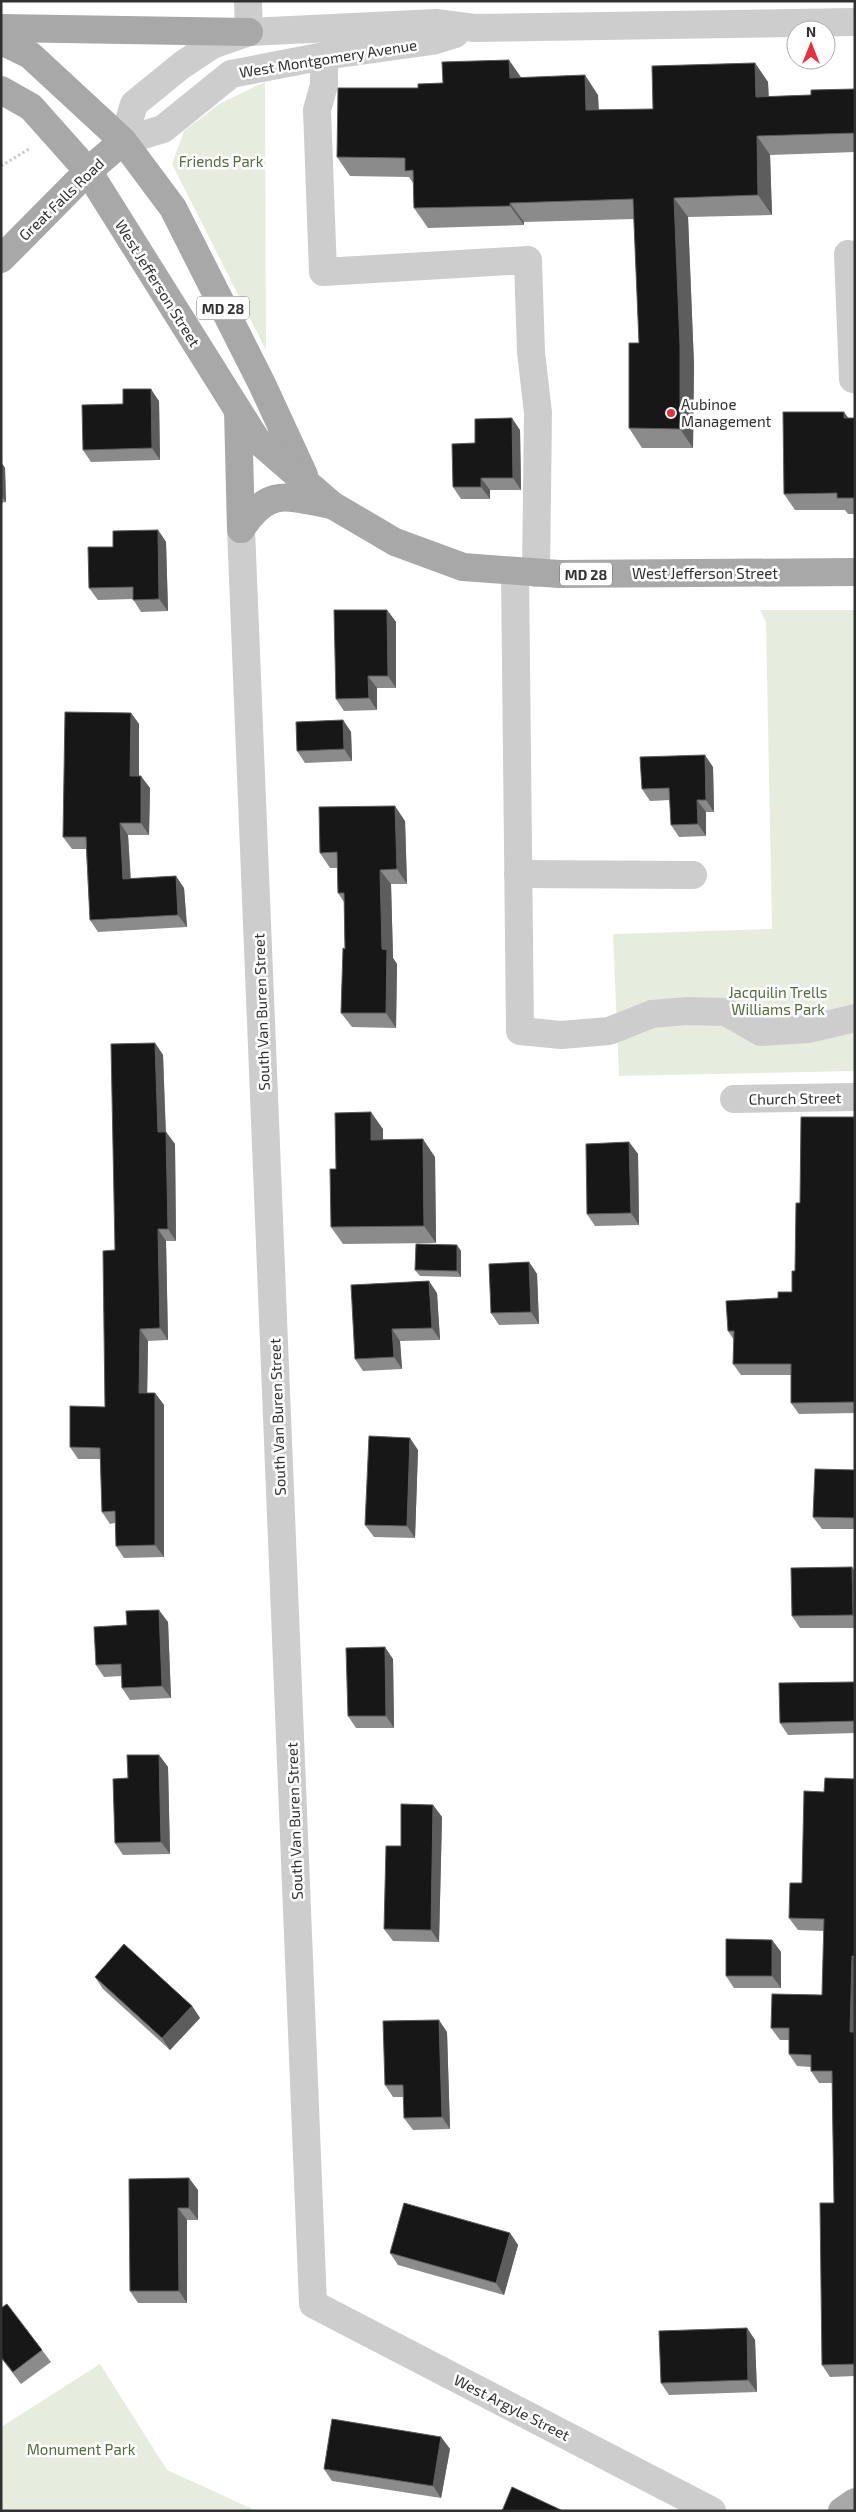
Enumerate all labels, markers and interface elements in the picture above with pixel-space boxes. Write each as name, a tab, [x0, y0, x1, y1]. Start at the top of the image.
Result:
north arrow	[786, 20, 836, 70]
text: N	[806, 23, 816, 40]
street label: West Montgomery Avenue	[238, 35, 418, 81]
park label: Friends Park	[179, 152, 264, 170]
street label: Great Falls Road	[15, 154, 107, 244]
street label: West Jefferson Street	[112, 216, 204, 350]
road number: MD 28	[197, 296, 249, 320]
place label: Aubinoe Management	[681, 395, 772, 430]
marker: Aubinoe Management	[665, 407, 677, 419]
road number: MD 28	[560, 562, 612, 586]
street label: West Jefferson Street	[632, 564, 778, 582]
street label: South Van Buren Street	[249, 933, 273, 1091]
park label: Jacquilin Trells Williams Park	[728, 983, 828, 1018]
street label: Church Street	[748, 1088, 842, 1108]
street label: South Van Buren Street	[265, 1338, 289, 1496]
street label: South Van Buren Street	[282, 1742, 306, 1900]
street label: West Argyle Street	[451, 2370, 573, 2444]
park label: Monument Park	[27, 2440, 136, 2458]

